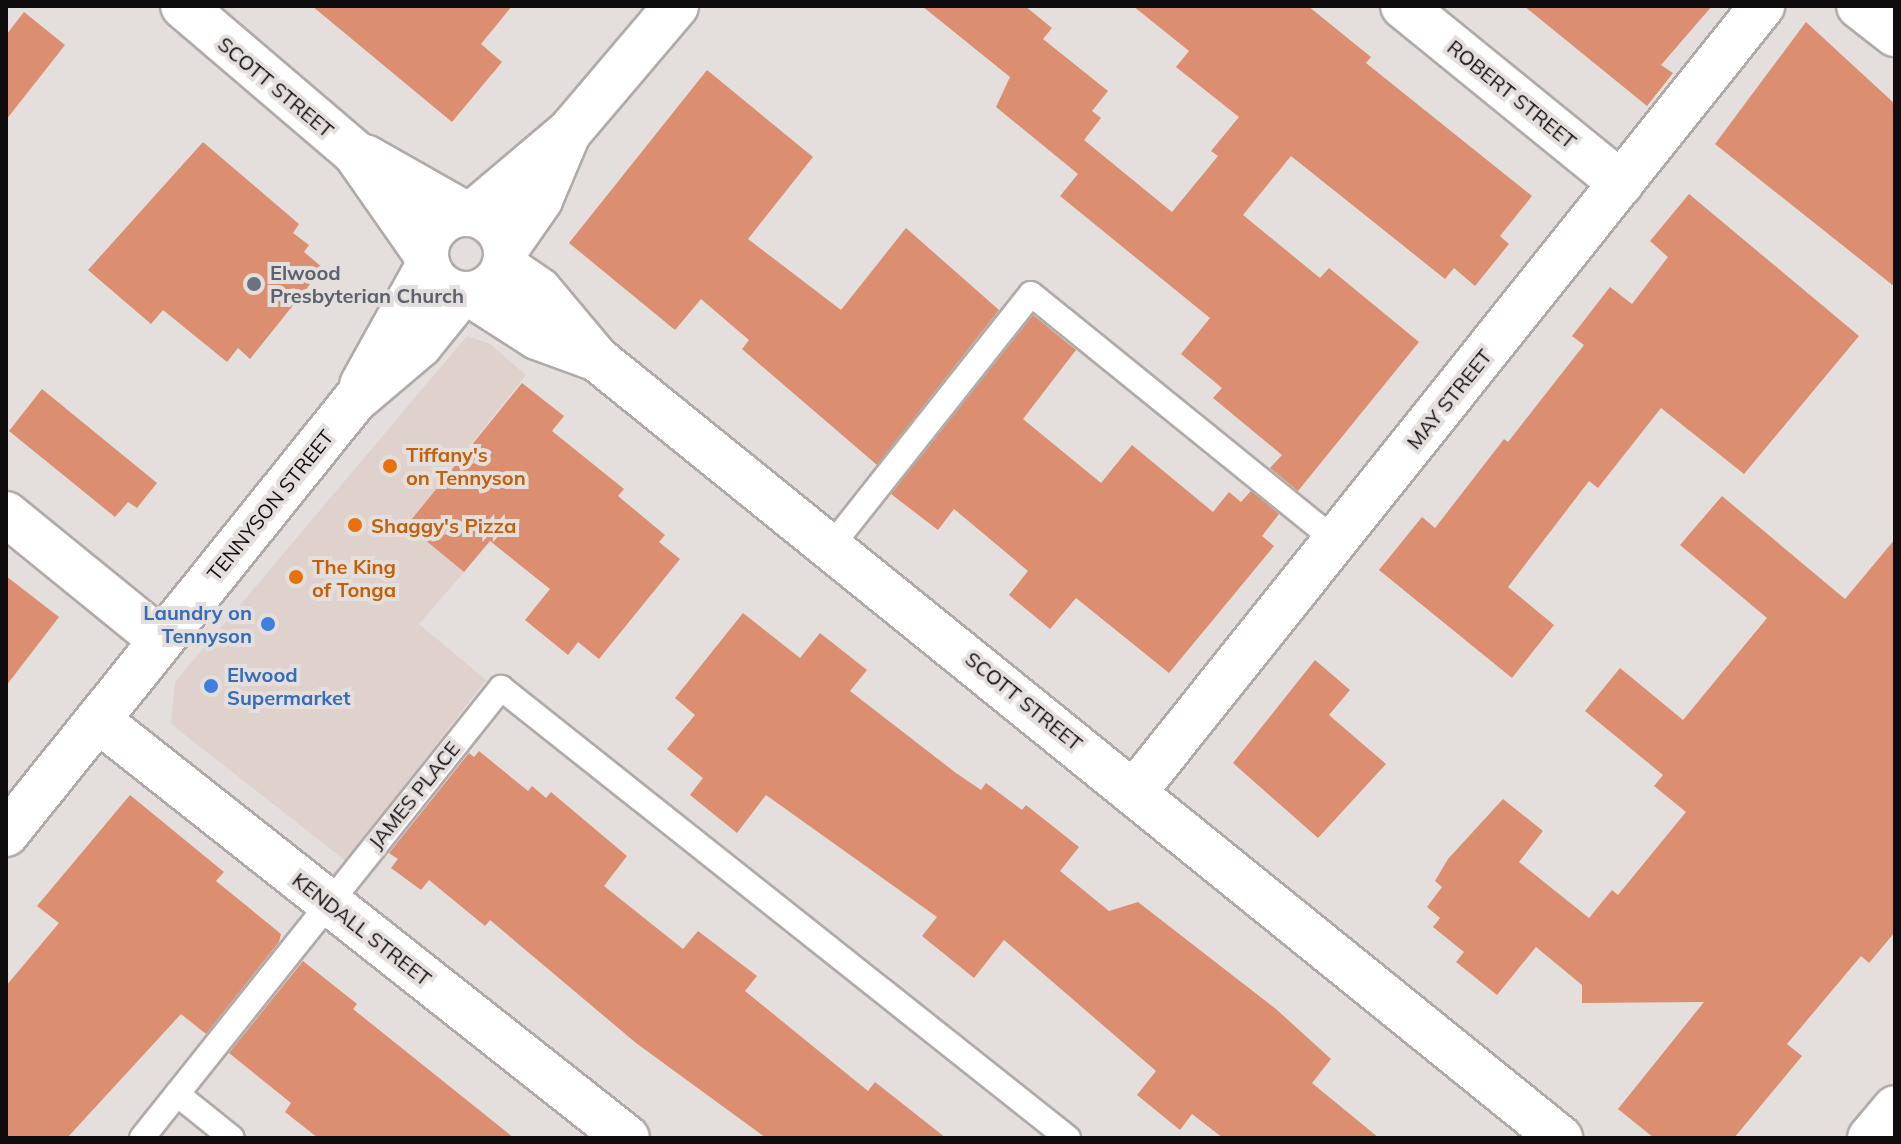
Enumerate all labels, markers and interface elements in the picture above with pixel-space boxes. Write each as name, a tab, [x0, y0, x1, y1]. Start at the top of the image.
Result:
street label: SCOTT STREET	[213, 32, 339, 142]
street label: ROBERT STREET	[1443, 35, 1581, 153]
place label: Elwood Presbyterian Church	[270, 260, 464, 307]
marker: Elwood Presbyterian Church	[245, 275, 263, 293]
street label: MAY STREET	[1401, 344, 1497, 454]
street label: TENNYSON STREET	[202, 425, 338, 585]
place label: Tiffany's on Tennyson	[406, 442, 526, 489]
marker: Tiffany's on Tennyson	[381, 457, 399, 475]
place label: Shaggy's Pizza	[371, 513, 516, 537]
marker: Shaggy's Pizza	[346, 516, 364, 534]
place label: The King of Tonga	[312, 554, 396, 601]
marker: The King of Tonga	[287, 568, 305, 586]
place label: Laundry on Tennyson	[143, 600, 252, 647]
marker: Laundry on Tennyson	[259, 615, 277, 633]
street label: SCOTT STREET	[961, 647, 1087, 755]
place label: Elwood Supermarket	[227, 662, 351, 709]
marker: Elwood Supermarket	[202, 677, 220, 695]
street label: JAMES PLACE	[363, 737, 465, 853]
street label: KENDALL STREET	[288, 867, 436, 991]

